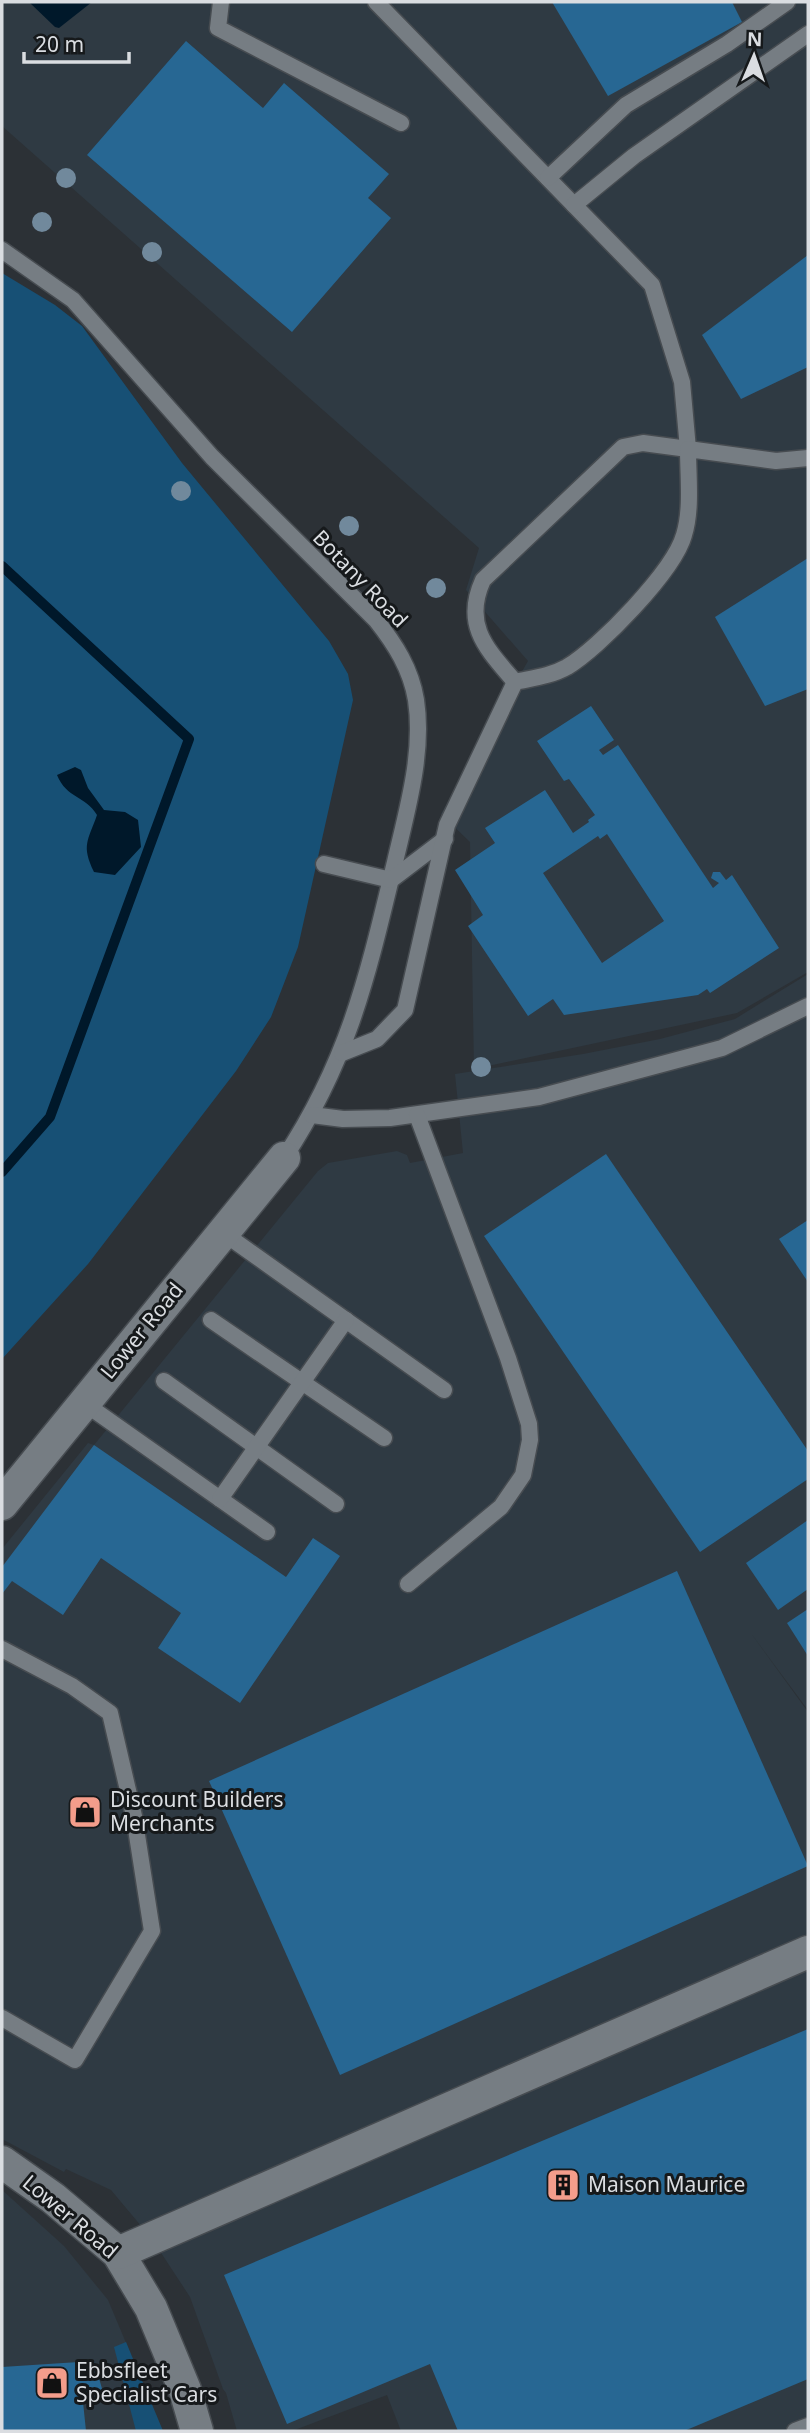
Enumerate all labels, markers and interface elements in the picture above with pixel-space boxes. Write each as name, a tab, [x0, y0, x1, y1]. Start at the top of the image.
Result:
scale bar	[24, 21, 130, 65]
north arrow	[719, 21, 789, 91]
text: N	[746, 26, 763, 52]
text: 20 m	[35, 30, 84, 58]
street label: Botany Road	[307, 524, 414, 633]
street label: Lower Road	[94, 1276, 189, 1384]
place label: Discount Builders Merchants	[110, 1785, 284, 1837]
shop icon: Discount Builders Merchants	[66, 1793, 104, 1831]
building icon: Maison Maurice	[544, 2166, 582, 2204]
street label: Lower Road	[17, 2168, 124, 2264]
place label: Maison Maurice	[588, 2170, 745, 2198]
place label: Ebbsfleet Specialist Cars	[76, 2356, 217, 2408]
shop icon: Ebbsfleet Specialist Cars	[33, 2364, 71, 2402]

